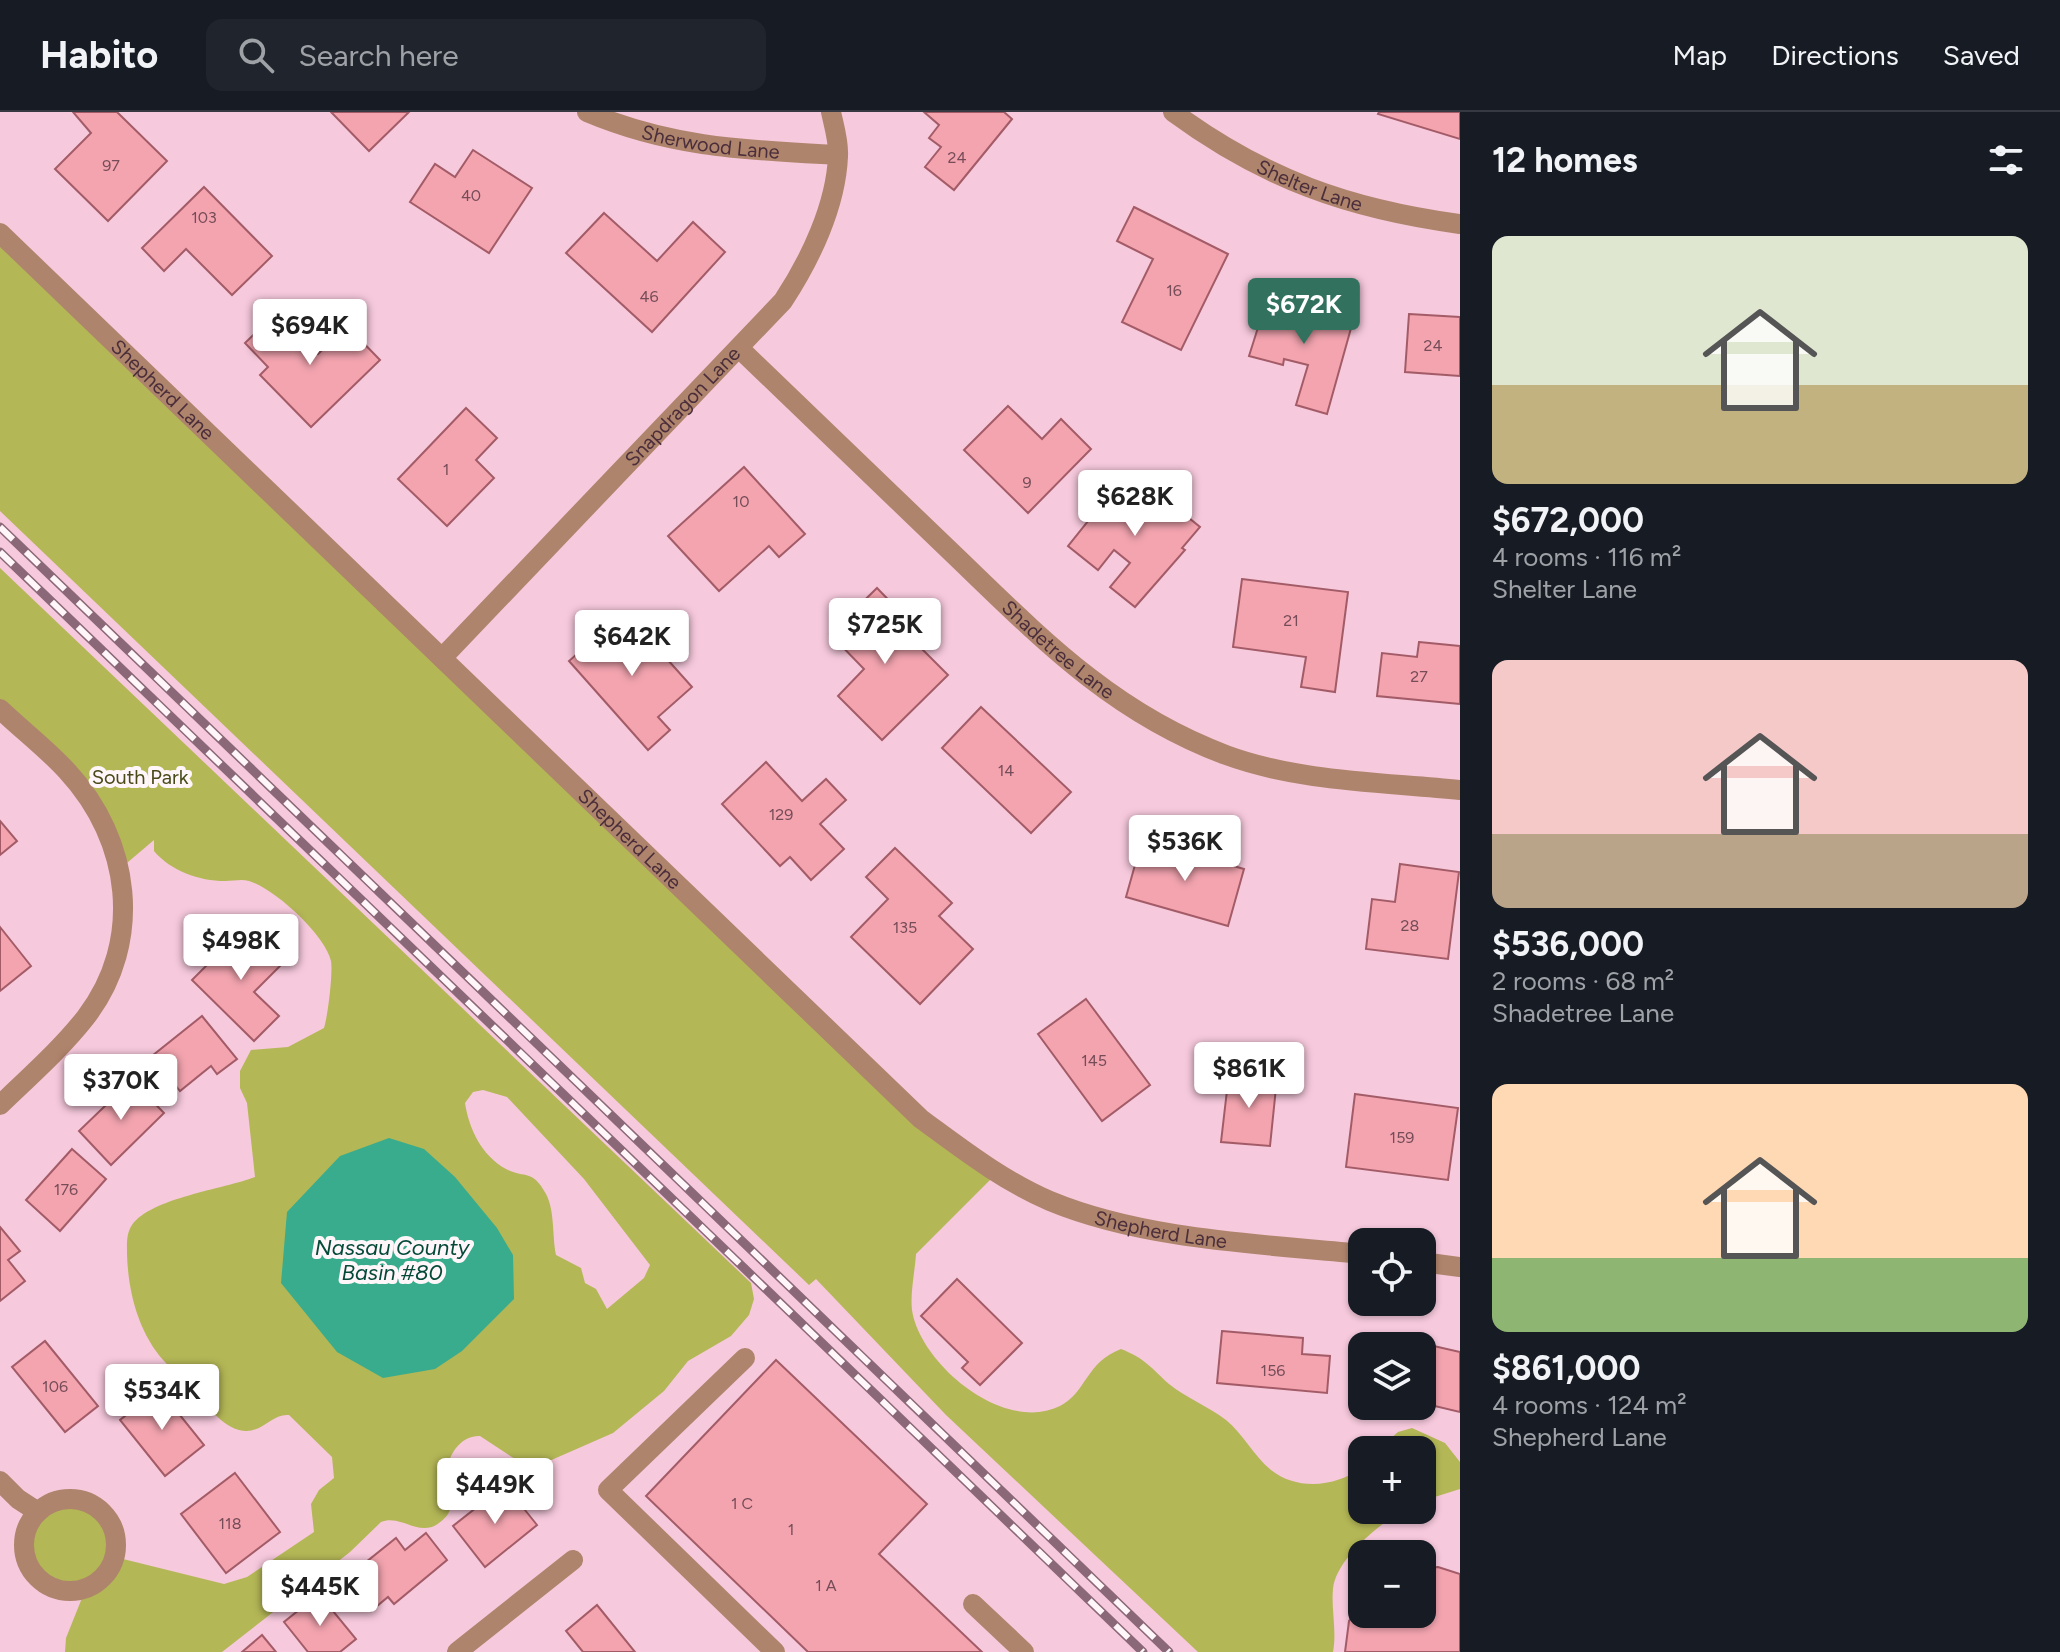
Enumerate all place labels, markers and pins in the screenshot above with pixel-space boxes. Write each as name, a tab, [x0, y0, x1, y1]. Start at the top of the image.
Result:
pin: $672K	[1248, 278, 1360, 346]
pin: $694K	[254, 299, 366, 367]
pin: $628K	[1079, 470, 1191, 538]
pin: $725K	[829, 598, 941, 666]
pin: $642K	[576, 610, 688, 678]
pin: $536K	[1129, 815, 1241, 883]
pin: $498K	[185, 914, 297, 982]
pin: $861K	[1193, 1042, 1305, 1110]
pin: $370K	[65, 1054, 177, 1122]
pin: $534K	[106, 1364, 218, 1432]
pin: $449K	[439, 1458, 551, 1526]
pin: $445K	[264, 1560, 376, 1628]

